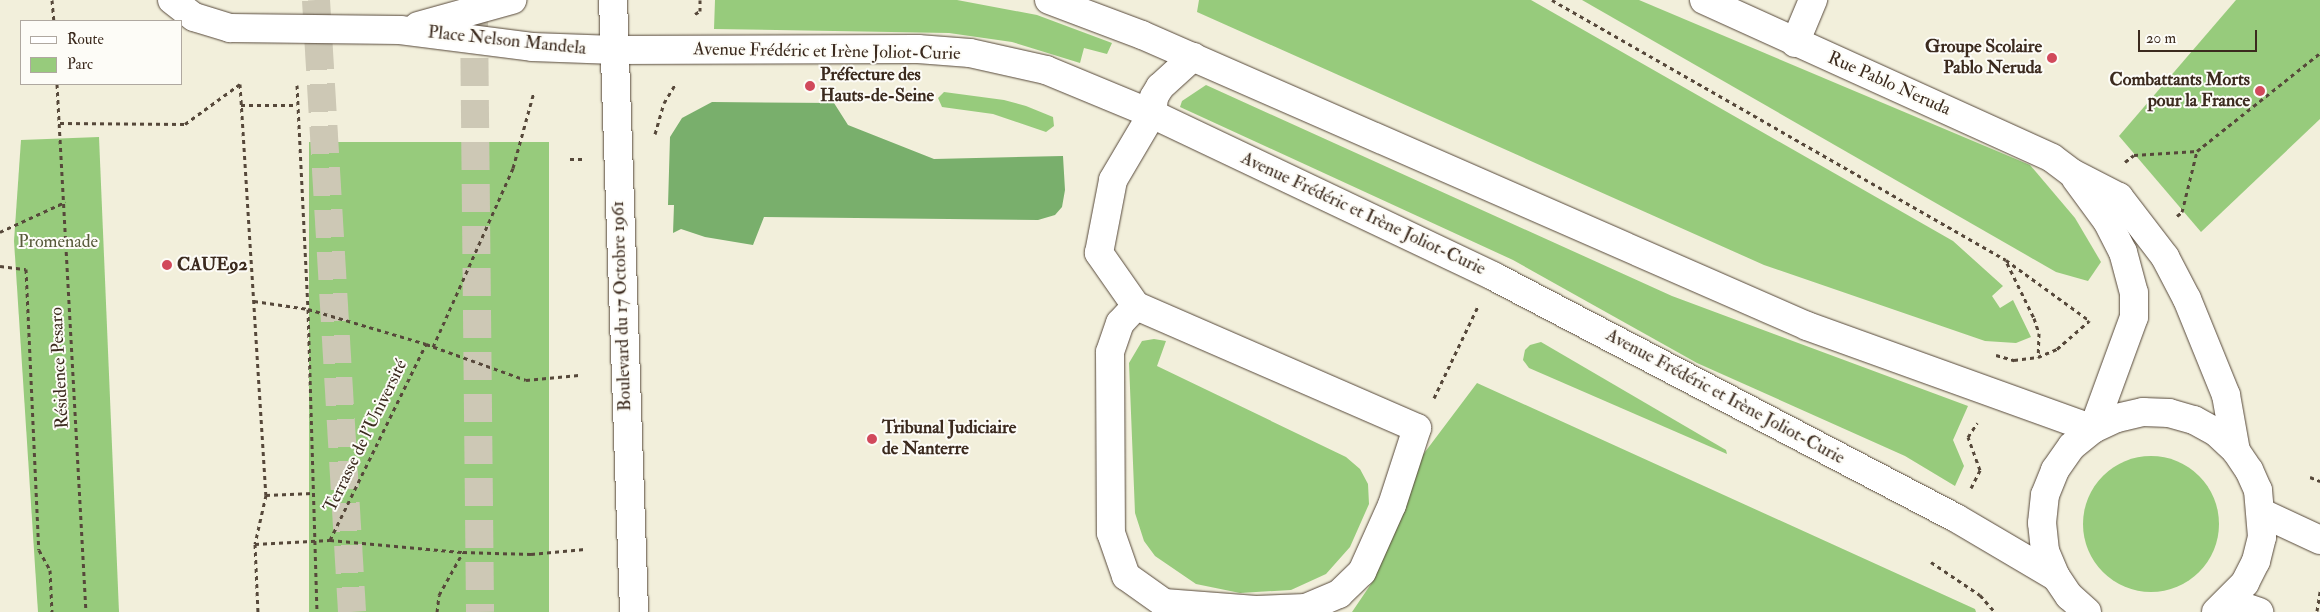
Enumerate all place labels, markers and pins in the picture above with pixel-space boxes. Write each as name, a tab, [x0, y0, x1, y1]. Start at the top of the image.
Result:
place label: Groupe Scolaire Pablo Neruda	[1925, 37, 2042, 80]
marker: Groupe Scolaire Pablo Neruda	[2046, 52, 2058, 64]
place label: Préfecture des Hauts-de-Seine	[820, 65, 934, 108]
place label: Combattants Morts pour la France	[2110, 70, 2250, 112]
marker: Préfecture des Hauts-de-Seine	[804, 80, 816, 92]
marker: Combattants Morts pour la France	[2254, 85, 2266, 97]
place label: CAUE92	[177, 254, 248, 276]
marker: CAUE92	[161, 259, 173, 271]
place label: Tribunal Judiciaire de Nanterre	[882, 418, 1016, 460]
marker: Tribunal Judiciaire de Nanterre	[866, 433, 878, 445]

